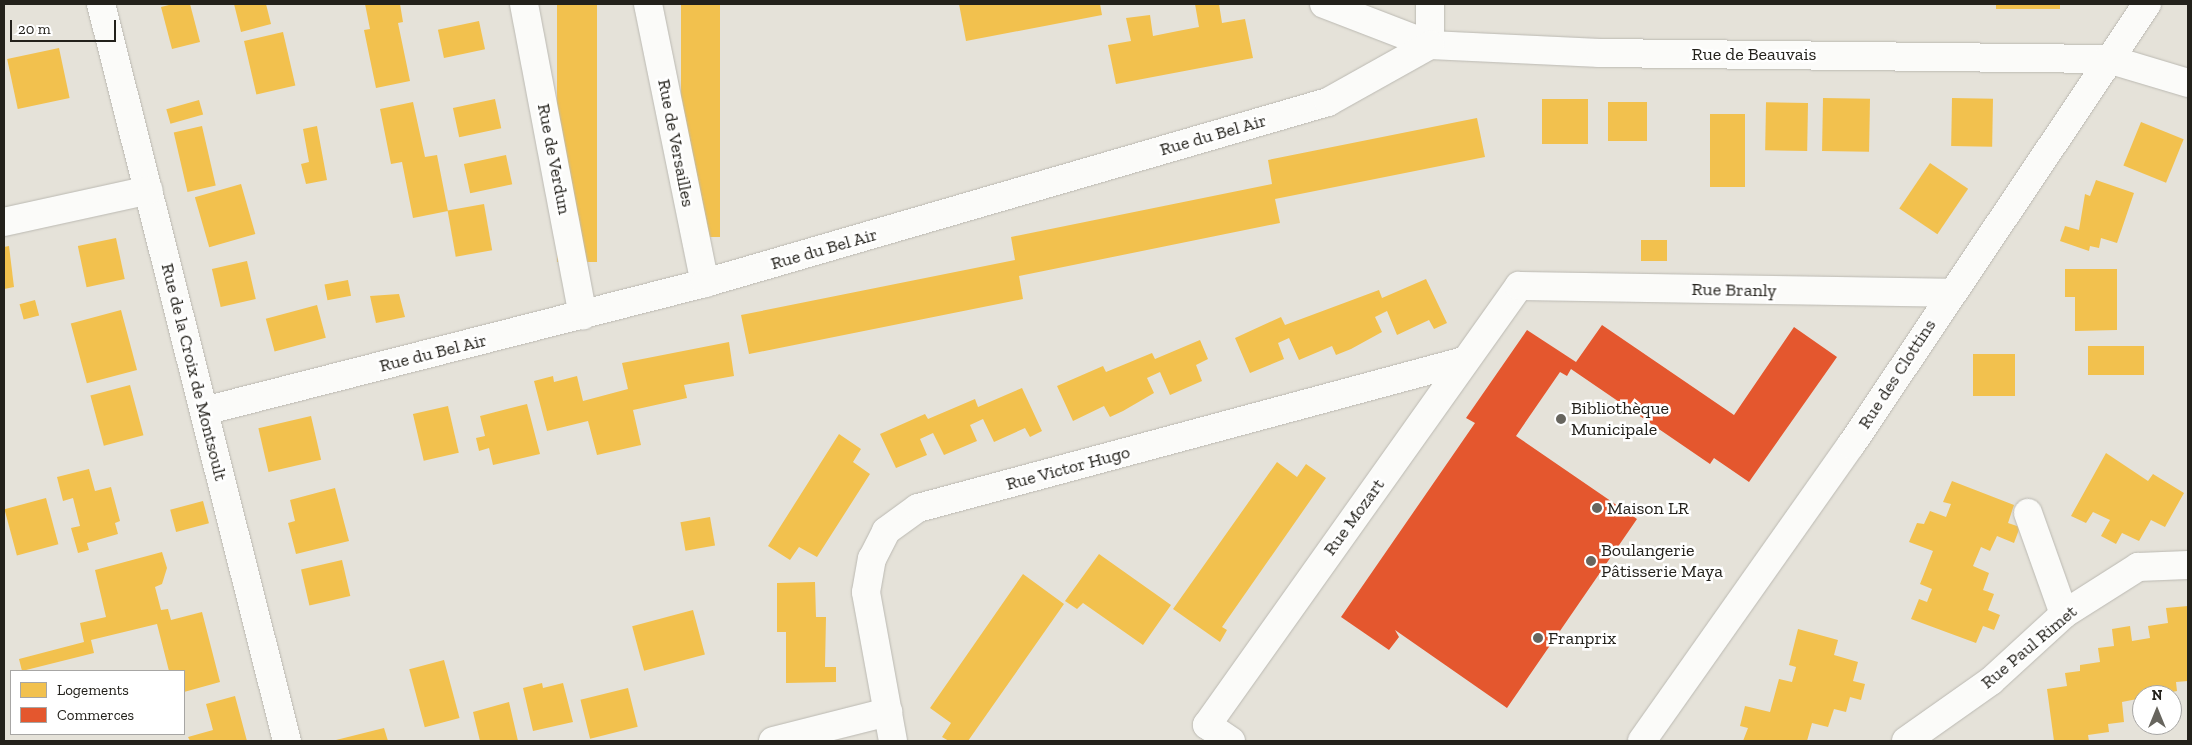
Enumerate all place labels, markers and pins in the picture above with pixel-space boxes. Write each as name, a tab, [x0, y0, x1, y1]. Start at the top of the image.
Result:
place label: Bibliothèque Municipale	[1571, 398, 1669, 440]
marker: Bibliothèque Municipale	[1555, 413, 1567, 425]
place label: Maison LR	[1607, 497, 1689, 519]
marker: Maison LR	[1591, 502, 1603, 514]
place label: Boulangerie Pâtisserie Maya	[1601, 540, 1723, 582]
marker: Boulangerie Pâtisserie Maya	[1585, 555, 1597, 567]
place label: Franprix	[1548, 627, 1616, 649]
marker: Franprix	[1532, 632, 1544, 644]

